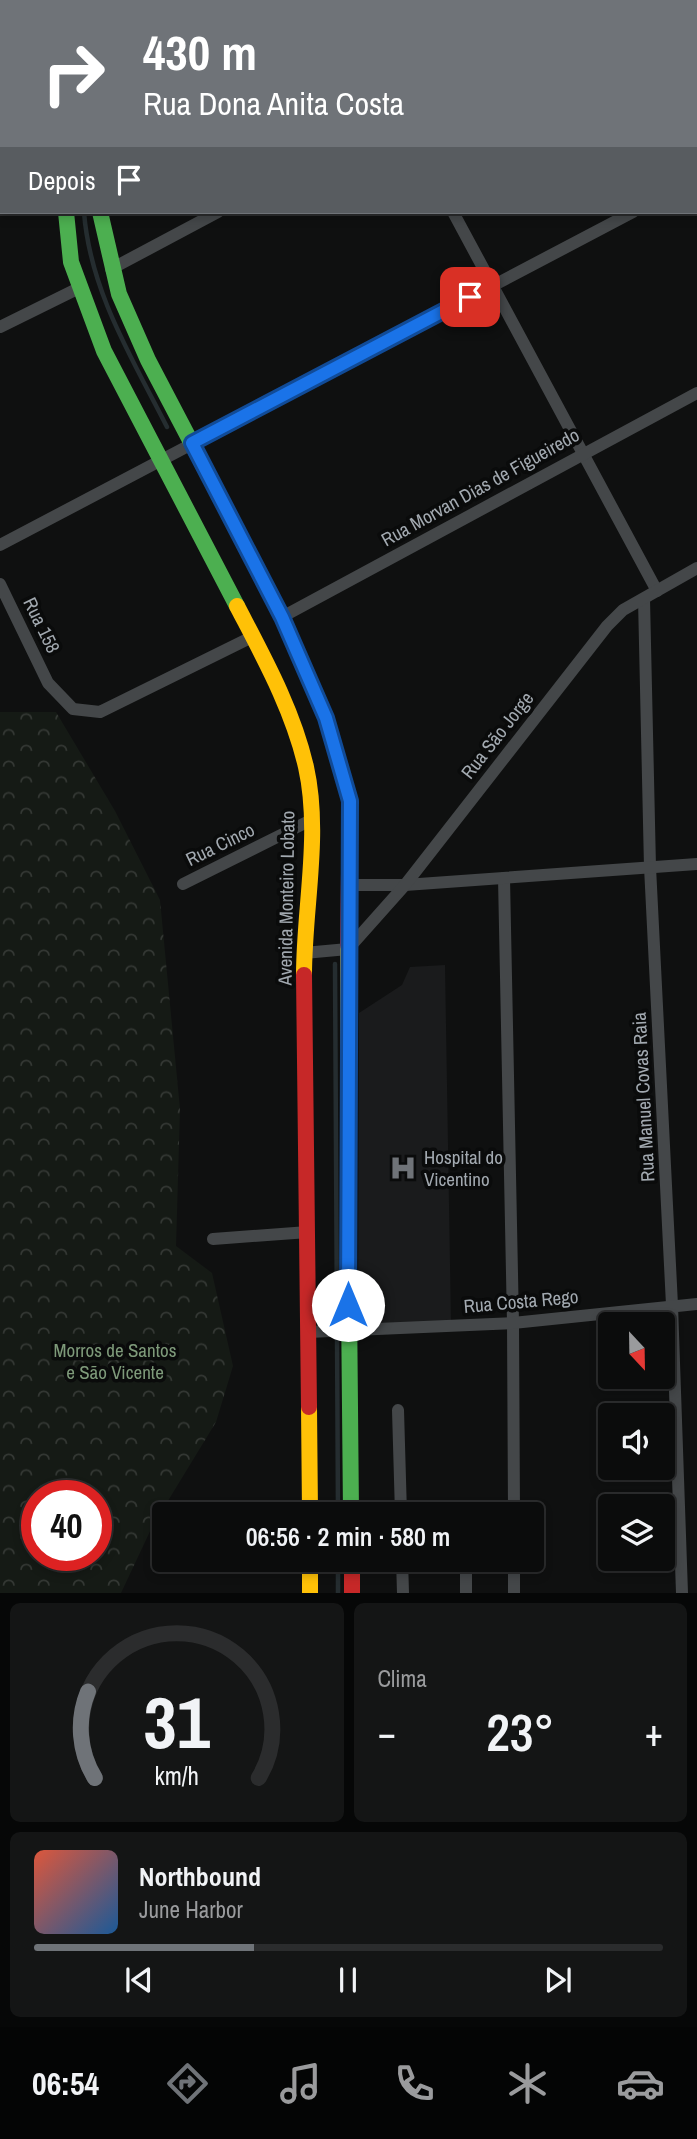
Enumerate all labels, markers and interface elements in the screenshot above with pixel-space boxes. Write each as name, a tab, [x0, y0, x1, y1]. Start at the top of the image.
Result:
text: 430 m	[143, 19, 257, 85]
icon: right	[28, 28, 119, 119]
text: Rua Dona Anita Costa	[143, 82, 404, 125]
icon: arrive	[110, 161, 148, 199]
text: Depois	[28, 163, 96, 198]
pin	[440, 267, 500, 327]
icon: arrive	[451, 278, 489, 316]
street label: Rua Morvan Dias de Figueiredo	[376, 422, 584, 552]
street label: Rua 158	[17, 593, 67, 657]
street label: Rua São Jorge	[455, 686, 539, 784]
street label: Avenida Monteiro Lobato	[271, 810, 301, 987]
street label: Rua Cinco	[181, 816, 259, 872]
street label: Rua Manuel Covas Raia	[626, 1011, 660, 1182]
place label: Hospital do Vicentino	[424, 1144, 503, 1192]
hospital icon: Hospital do Vicentino	[388, 1153, 418, 1183]
position arrow	[311, 1268, 385, 1342]
street label: Rua Costa Rego	[462, 1283, 580, 1319]
north arrow	[598, 1312, 676, 1390]
map controls	[598, 1312, 675, 1571]
park label: Morros de Santos e São Vicente	[54, 1337, 177, 1385]
button: sound	[598, 1403, 675, 1480]
speed limit sign: 40	[21, 1480, 112, 1571]
button: layers	[598, 1494, 675, 1571]
text: 06:56 · 2 min · 580 m	[246, 1519, 450, 1554]
text: Clima	[378, 1663, 427, 1694]
text: 31	[144, 1674, 211, 1772]
text: 23°	[486, 1697, 554, 1767]
text: −	[378, 1707, 396, 1758]
text: +	[645, 1707, 663, 1758]
text: km/h	[155, 1759, 199, 1793]
text: Northbound	[139, 1859, 261, 1894]
text: June Harbor	[139, 1894, 243, 1925]
icon: previous	[120, 1961, 158, 1999]
icon: pause	[329, 1961, 367, 1999]
icon: next	[539, 1961, 577, 1999]
icon: directions	[163, 2059, 212, 2108]
icon: music	[276, 2059, 325, 2108]
icon: phone	[390, 2059, 439, 2108]
icon: climate	[503, 2059, 552, 2108]
icon: car	[616, 2059, 665, 2108]
text: 06:54	[32, 2062, 99, 2105]

